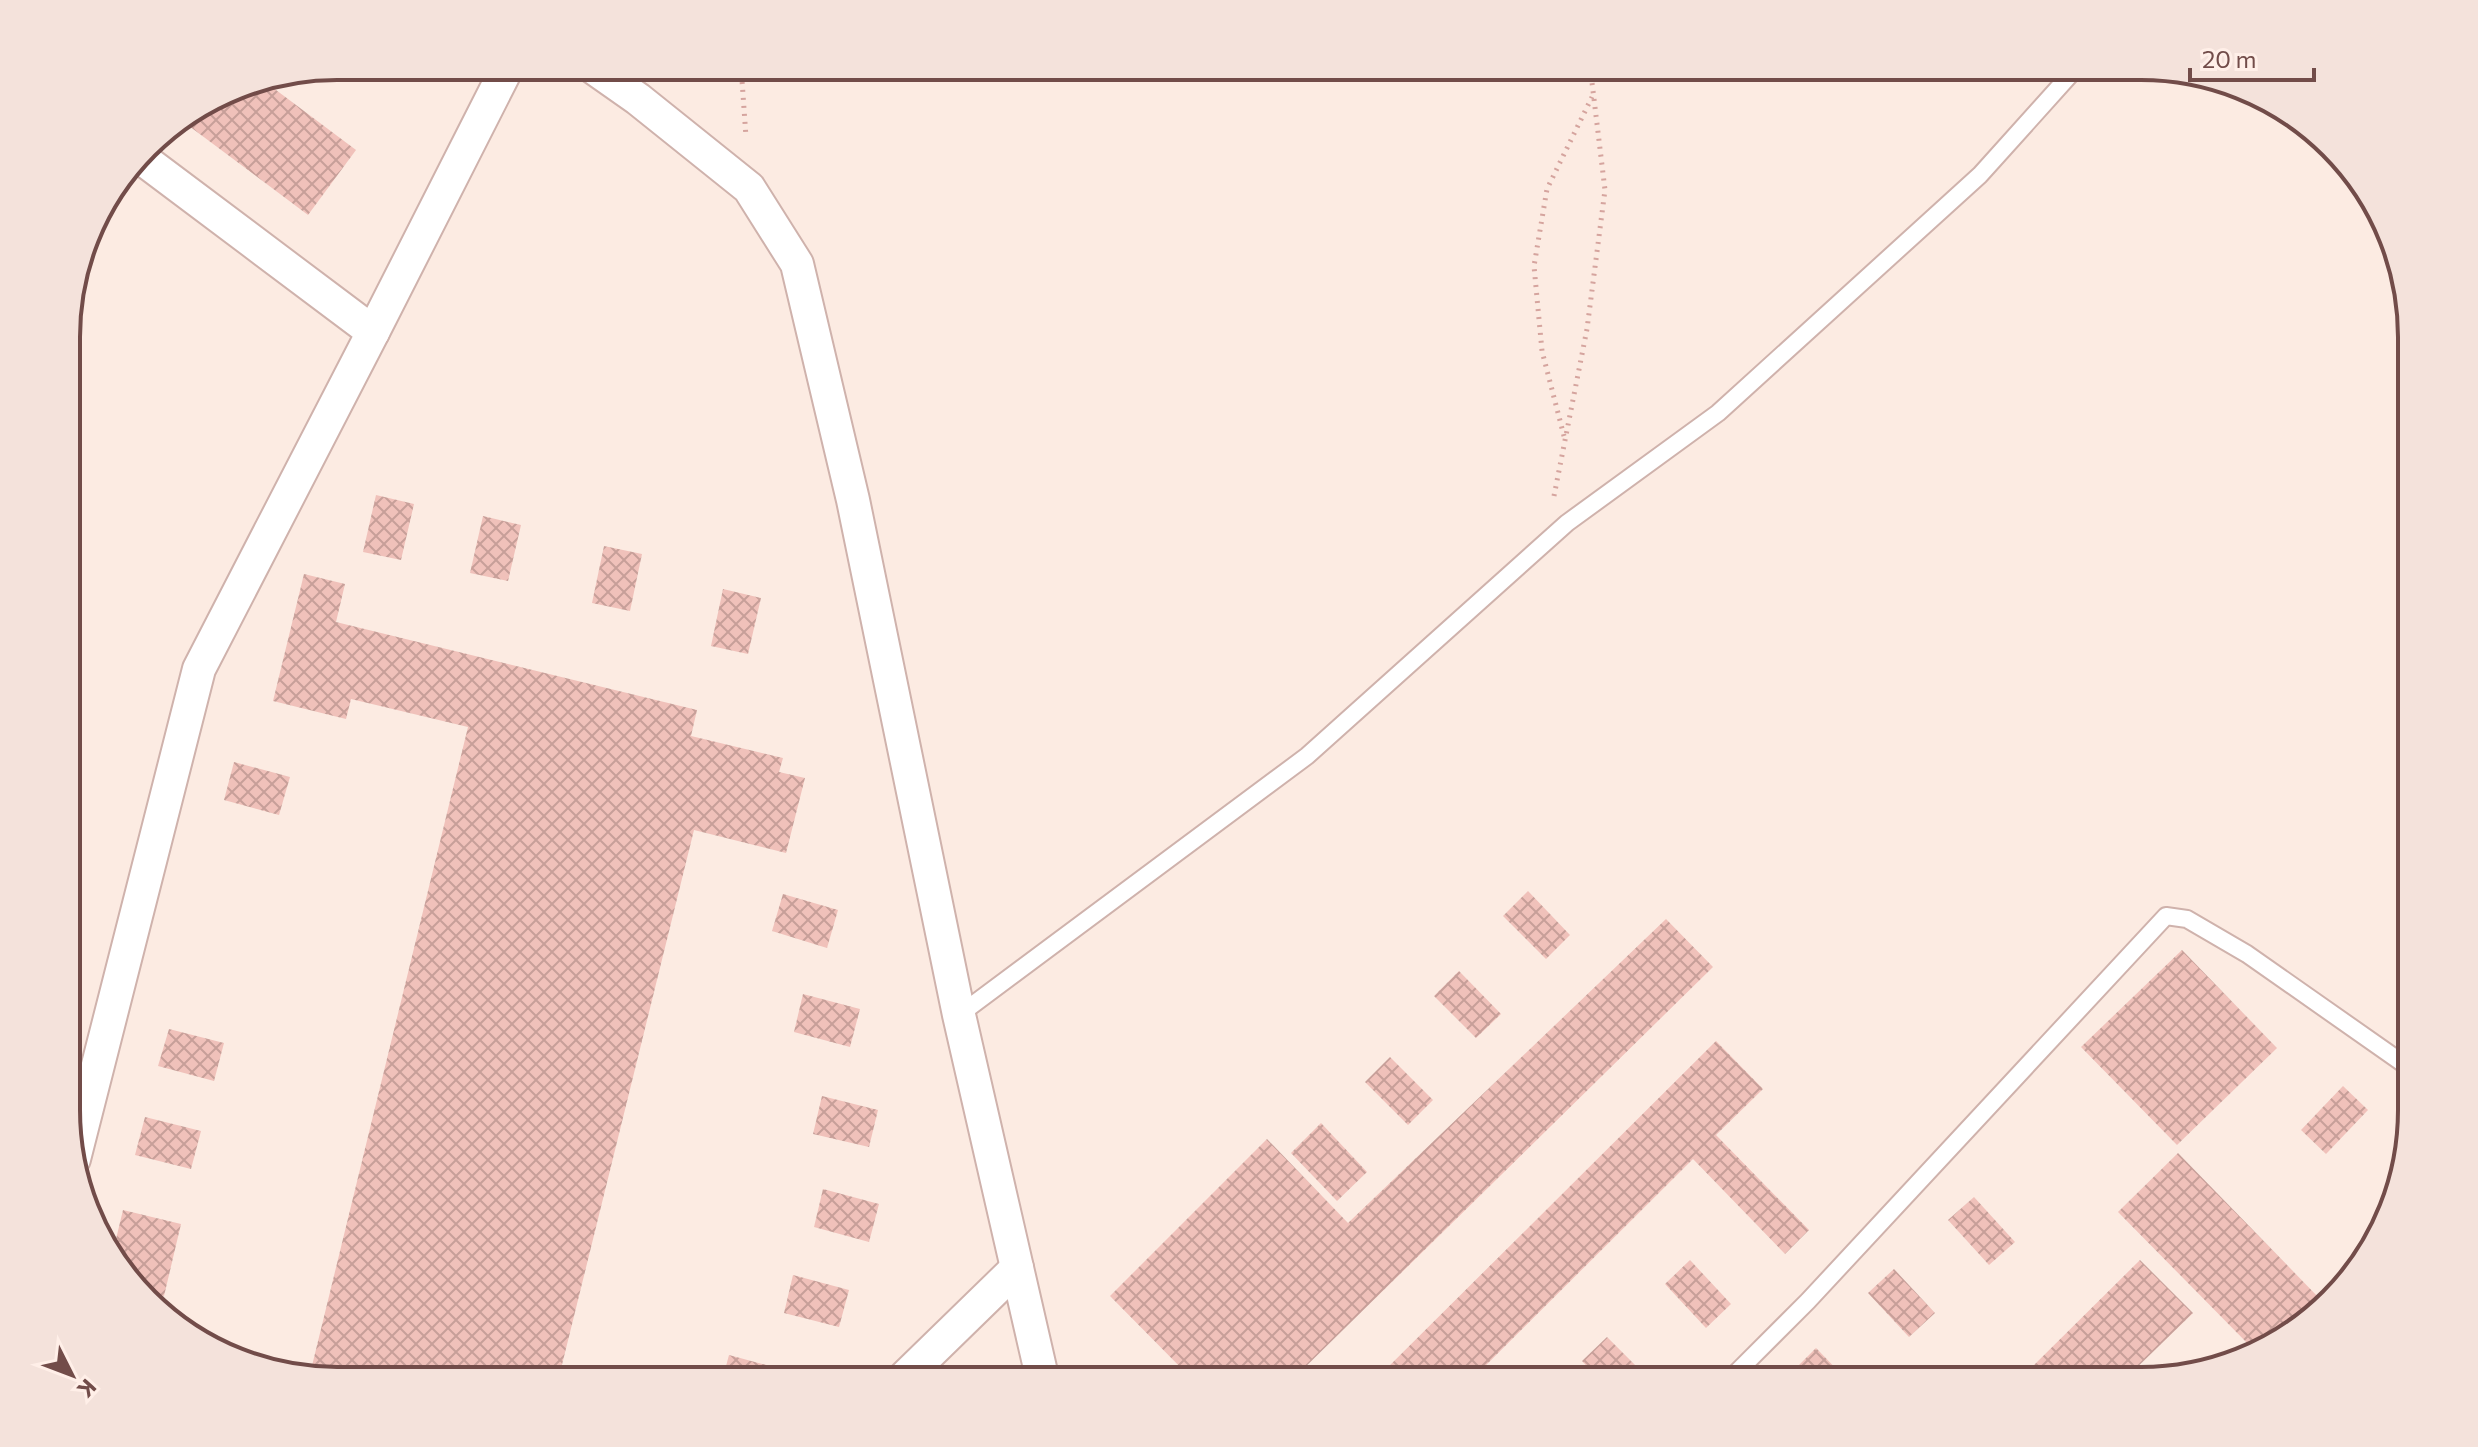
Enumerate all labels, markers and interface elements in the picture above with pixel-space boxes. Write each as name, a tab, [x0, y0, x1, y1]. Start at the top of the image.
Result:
scale bar	[2190, 32, 2314, 82]
text: 20 m	[2202, 44, 2256, 73]
north arrow	[32, 1335, 112, 1415]
text: K	[72, 1374, 102, 1403]

